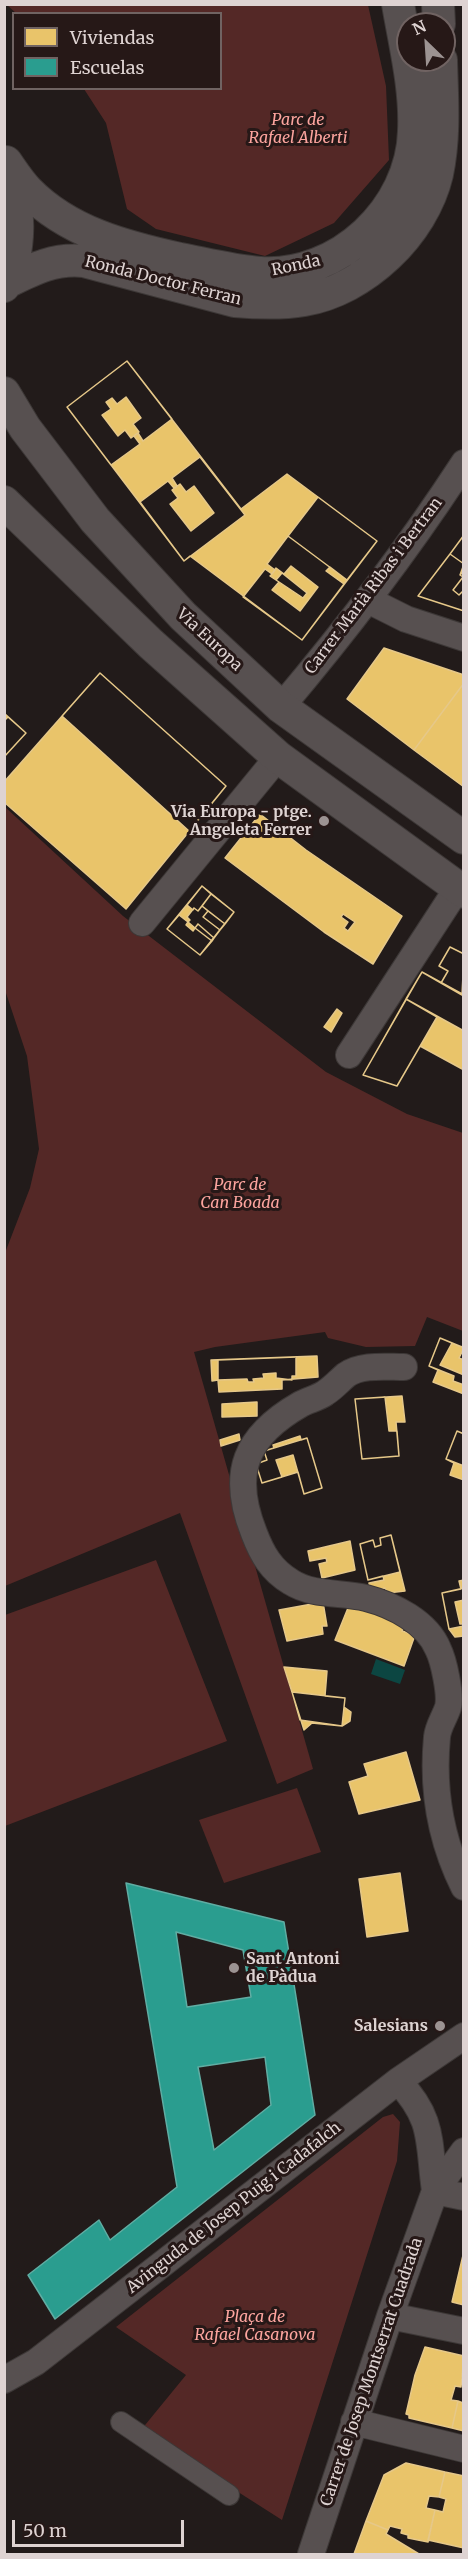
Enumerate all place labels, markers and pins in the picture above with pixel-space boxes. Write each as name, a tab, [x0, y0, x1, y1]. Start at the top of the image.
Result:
place label: Via Europa - ptge. Angeleta Ferrer	[171, 802, 312, 840]
marker: Via Europa - ptge. Angeleta Ferrer	[317, 814, 331, 828]
place label: Sant Antoni de Pàdua	[246, 1949, 340, 1987]
marker: Sant Antoni de Pàdua	[227, 1961, 241, 1975]
place label: Salesians	[354, 2016, 428, 2036]
marker: Salesians	[433, 2019, 447, 2033]

